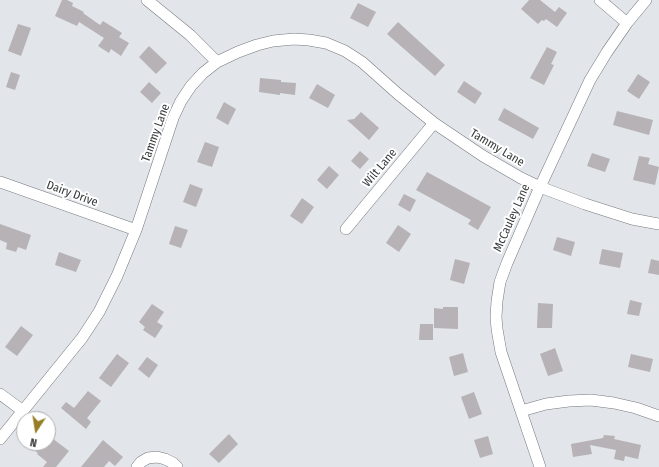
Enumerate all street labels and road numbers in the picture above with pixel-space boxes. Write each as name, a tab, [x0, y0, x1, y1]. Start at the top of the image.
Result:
street label: Tammy Lane	[139, 102, 173, 164]
street label: Tammy Lane	[467, 126, 527, 170]
street label: Wilt Lane	[360, 146, 400, 190]
street label: Dairy Drive	[44, 178, 100, 210]
street label: McCauley Lane	[491, 182, 533, 254]

